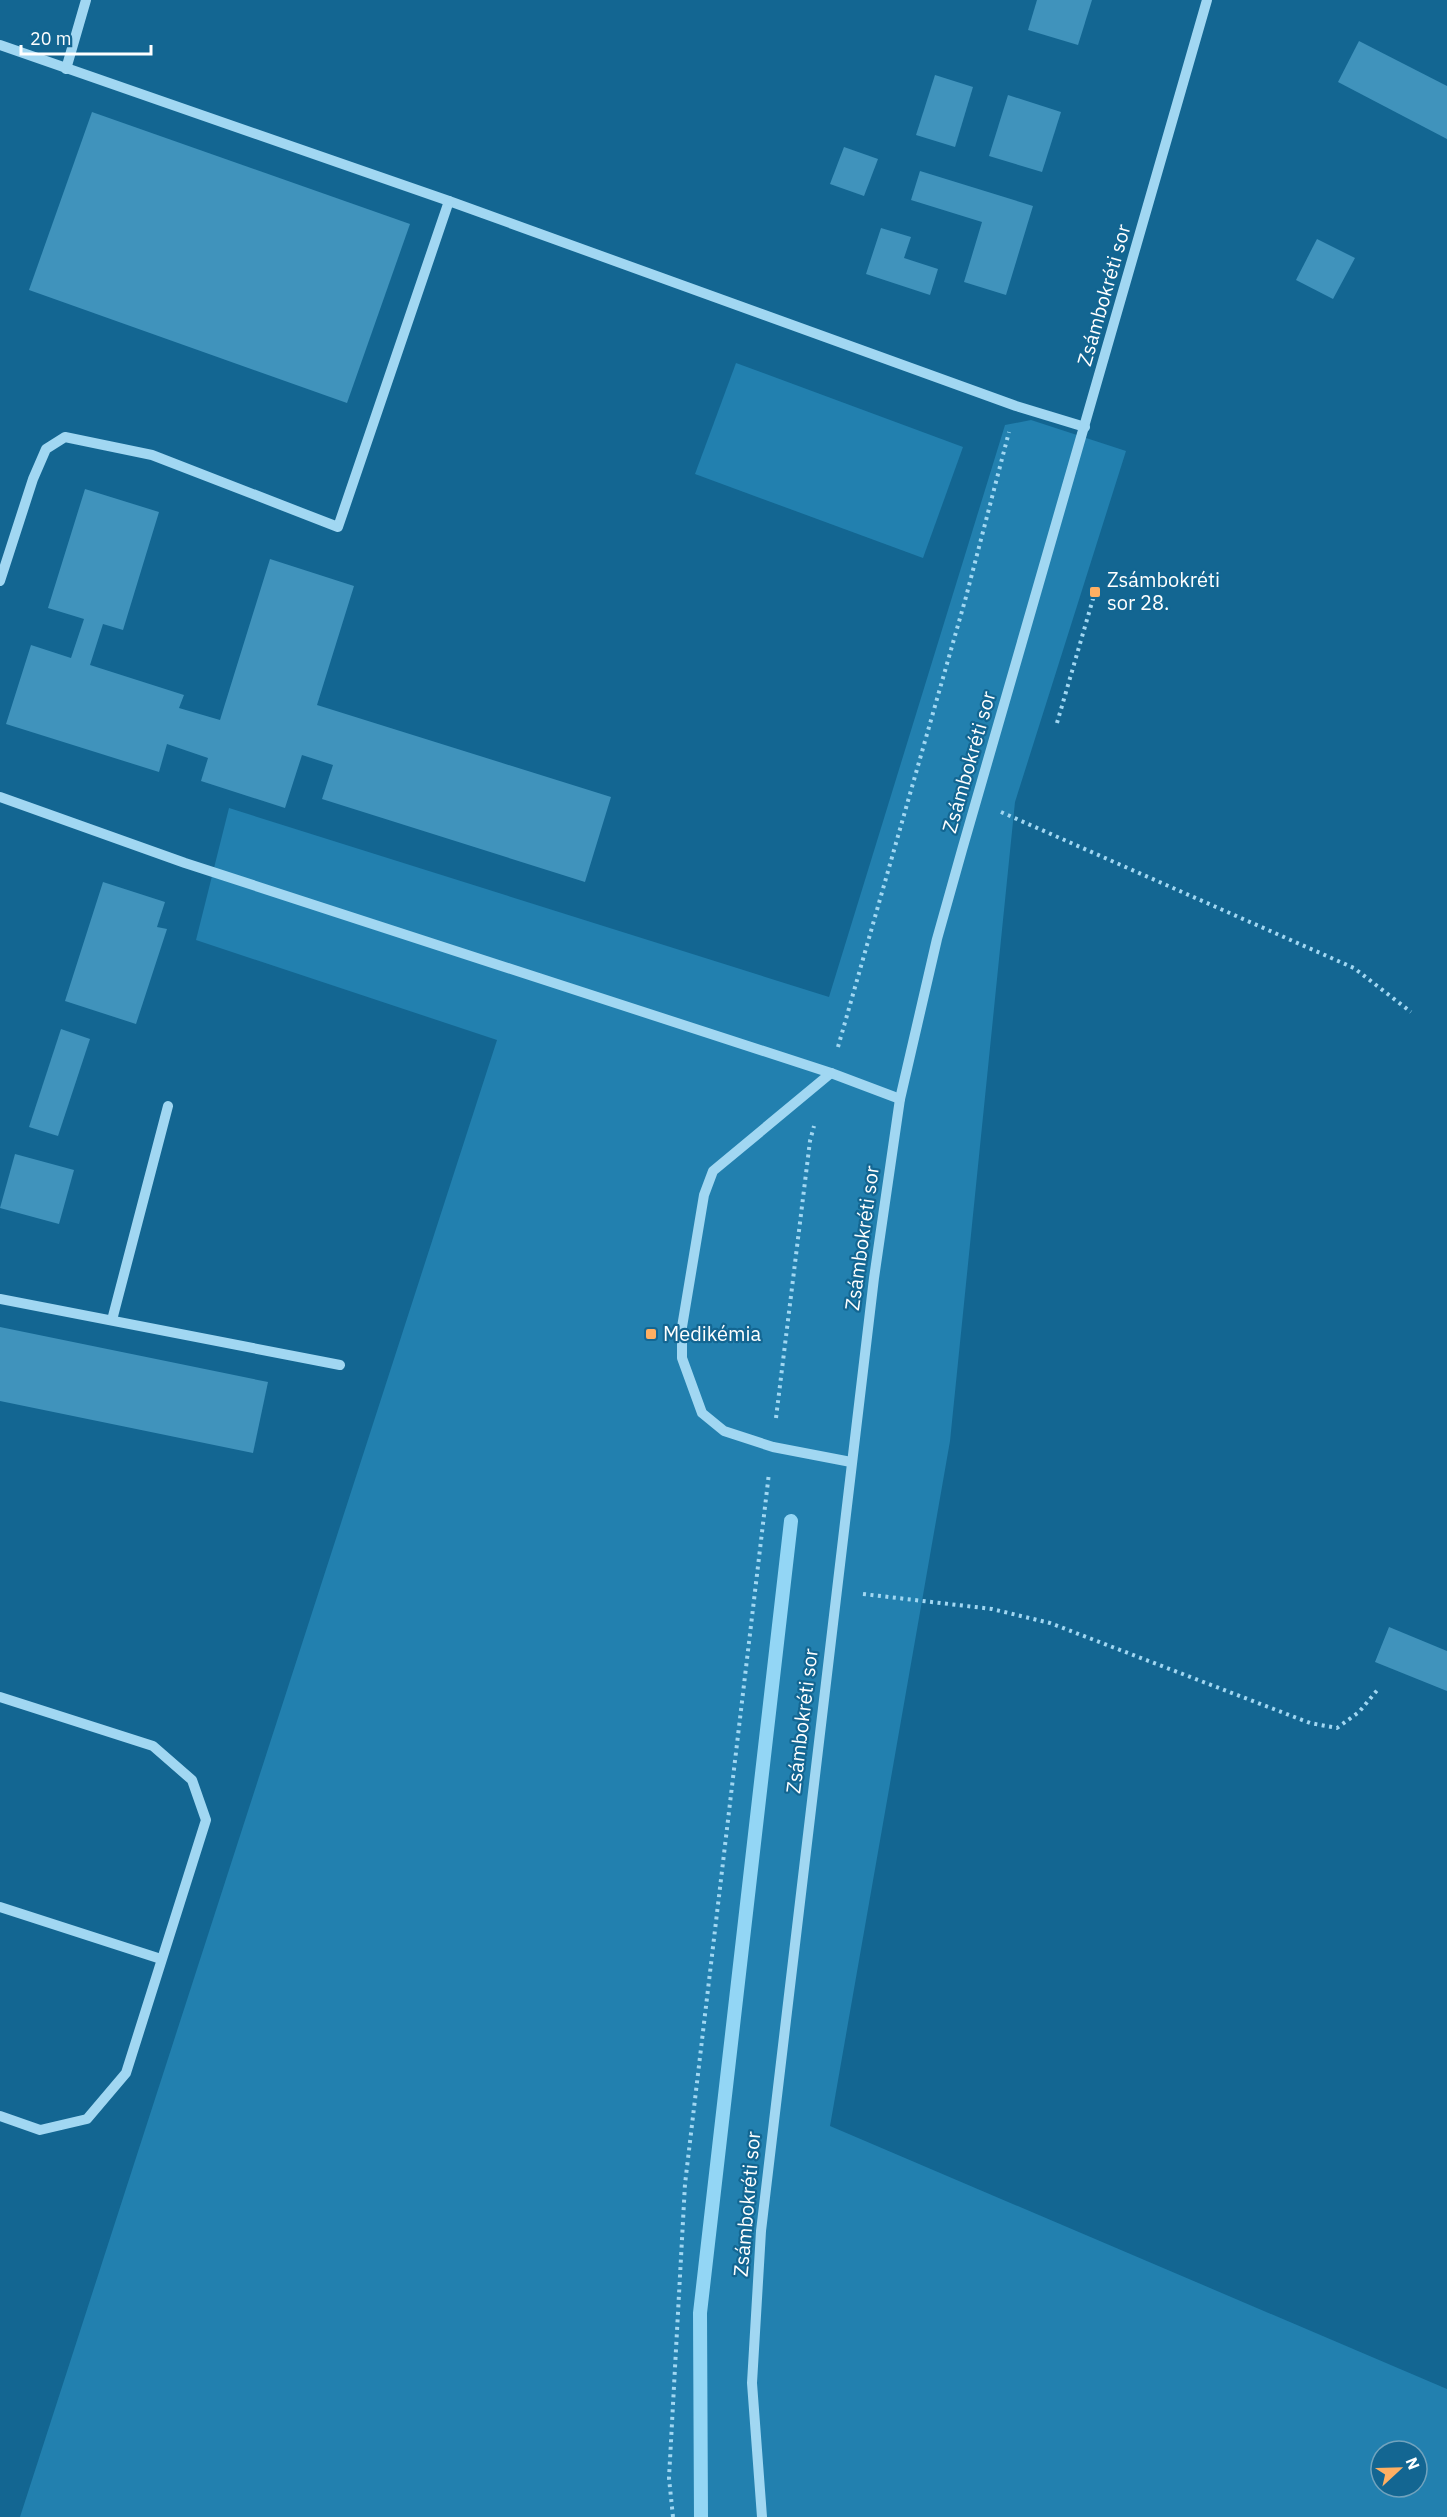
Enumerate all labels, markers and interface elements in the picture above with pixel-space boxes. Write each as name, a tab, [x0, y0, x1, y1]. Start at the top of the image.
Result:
scale bar	[21, 18, 152, 56]
text: 20 m	[30, 27, 72, 50]
street label: Zsámbokréti sor	[1070, 221, 1137, 369]
place label: Zsámbokréti sor 28.	[1107, 566, 1220, 616]
marker: Zsámbokréti sor 28.	[1088, 585, 1102, 599]
street label: Zsámbokréti sor	[935, 688, 1002, 836]
street label: Zsámbokréti sor	[838, 1164, 885, 1312]
place label: Medikémia	[663, 1320, 761, 1347]
marker: Medikémia	[644, 1327, 658, 1341]
street label: Zsámbokréti sor	[779, 1647, 824, 1795]
street label: Zsámbokréti sor	[727, 2130, 766, 2278]
north arrow	[1369, 2439, 1429, 2499]
text: N	[1401, 2454, 1424, 2473]

